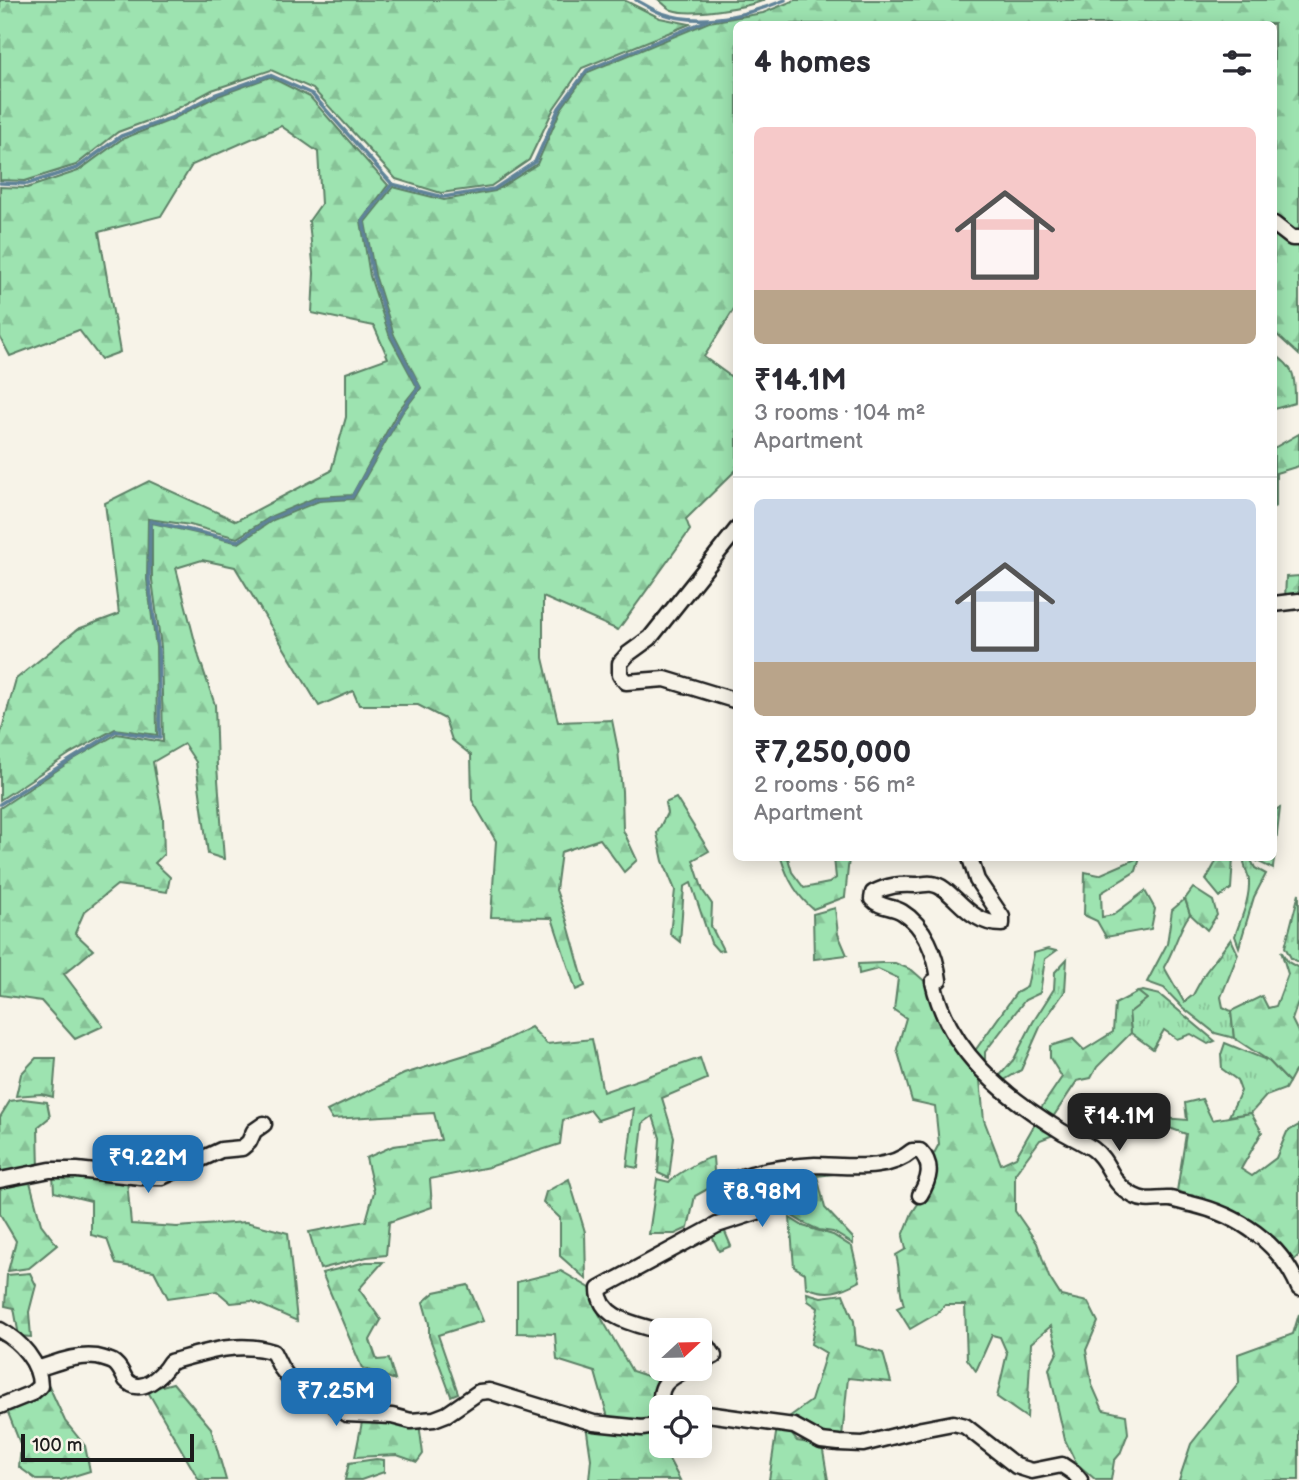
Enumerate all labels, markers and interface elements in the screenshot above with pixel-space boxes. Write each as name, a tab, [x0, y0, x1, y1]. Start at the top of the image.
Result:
icon: filters	[1218, 44, 1256, 82]
text: 4 homes	[754, 45, 871, 81]
icon: home	[942, 172, 1068, 298]
text: ₹14.1M	[754, 363, 847, 399]
text: 3 rooms · 104 m²	[754, 399, 925, 427]
text: Apartment	[754, 427, 863, 455]
icon: home	[942, 544, 1068, 670]
text: ₹7,250,000	[754, 735, 911, 771]
text: 2 rooms · 56 m²	[754, 771, 916, 799]
text: Apartment	[754, 799, 863, 827]
pin: ₹14.1M	[1062, 1094, 1176, 1153]
text: ₹14.1M	[1084, 1102, 1154, 1130]
pin: ₹9.22M	[91, 1136, 205, 1195]
text: ₹9.22M	[108, 1144, 188, 1172]
pin: ₹8.98M	[705, 1170, 819, 1229]
text: ₹8.98M	[722, 1178, 802, 1206]
north arrow	[649, 1318, 712, 1381]
map controls	[649, 1318, 712, 1458]
pin: ₹7.25M	[279, 1368, 393, 1428]
text: ₹7.25M	[297, 1377, 375, 1405]
button: locate	[649, 1395, 712, 1458]
scale bar	[21, 1431, 194, 1463]
text: 100 m	[32, 1434, 83, 1457]

